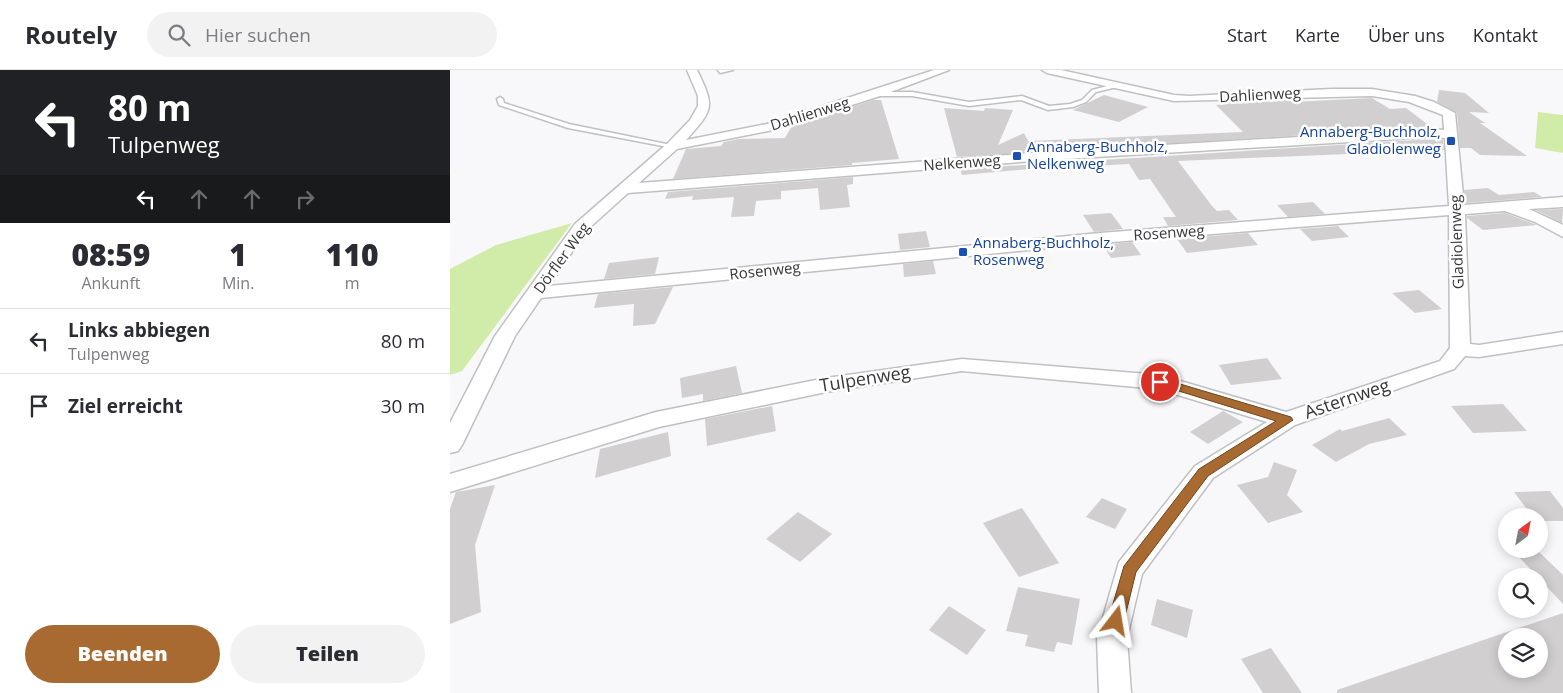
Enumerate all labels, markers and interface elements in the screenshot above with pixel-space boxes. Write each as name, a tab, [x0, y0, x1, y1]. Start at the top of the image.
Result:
search box	[147, 12, 497, 57]
text: Routely	[25, 18, 117, 51]
icon: search	[165, 21, 193, 49]
text: Hier suchen	[205, 22, 311, 48]
text: Start	[1227, 23, 1267, 47]
text: Karte	[1295, 23, 1340, 47]
text: Über uns	[1368, 23, 1445, 47]
text: Kontakt	[1473, 23, 1538, 47]
street label: Dahlienweg	[1219, 82, 1301, 106]
text: 80 m	[108, 84, 191, 131]
icon: left	[25, 90, 90, 155]
street label: Dahlienweg	[768, 92, 852, 135]
place label: Annaberg-Buchholz, Gladiolenweg	[1300, 121, 1441, 158]
text: Tulpenweg	[108, 129, 220, 159]
marker: Annaberg-Buchholz, Gladiolenweg	[1445, 135, 1457, 147]
place label: Annaberg-Buchholz, Nelkenweg	[1027, 136, 1168, 173]
street label: Nelkenweg	[923, 149, 1001, 175]
marker: Annaberg-Buchholz, Nelkenweg	[1011, 150, 1023, 162]
icon: left	[132, 185, 160, 213]
icon: ahead	[185, 185, 213, 213]
icon: ahead	[238, 185, 266, 213]
icon: right	[291, 185, 319, 213]
street label: Gladiolenweg	[1444, 194, 1468, 290]
street label: Dörfler Weg	[528, 218, 594, 297]
street label: Rosenweg	[1133, 220, 1205, 244]
place label: Annaberg-Buchholz, Rosenweg	[973, 232, 1114, 269]
text: 08:59	[71, 234, 150, 275]
text: 1	[229, 234, 247, 275]
text: 110	[326, 234, 379, 275]
marker: Annaberg-Buchholz, Rosenweg	[957, 246, 969, 258]
street label: Rosenweg	[728, 256, 801, 284]
text: Ankunft	[81, 272, 140, 294]
text: Min.	[222, 272, 254, 294]
text: m	[345, 272, 360, 294]
text: Links abbiegen	[68, 317, 210, 343]
icon: left	[25, 327, 53, 355]
text: 80 m	[381, 328, 425, 354]
text: Tulpenweg	[68, 343, 149, 365]
street label: Tulpenweg	[818, 359, 912, 397]
pin	[1139, 361, 1181, 403]
icon: arrive	[1146, 368, 1174, 396]
street label: Asternweg	[1301, 372, 1393, 424]
icon: arrive	[25, 392, 53, 420]
text: Ziel erreicht	[68, 393, 183, 419]
text: 30 m	[381, 393, 425, 419]
north arrow	[1498, 508, 1548, 558]
map controls	[1498, 508, 1548, 678]
button: search	[1498, 568, 1548, 618]
position arrow	[1089, 594, 1141, 646]
button: Beenden	[25, 625, 220, 683]
button: Teilen	[230, 625, 425, 683]
button: layers	[1498, 628, 1548, 678]

